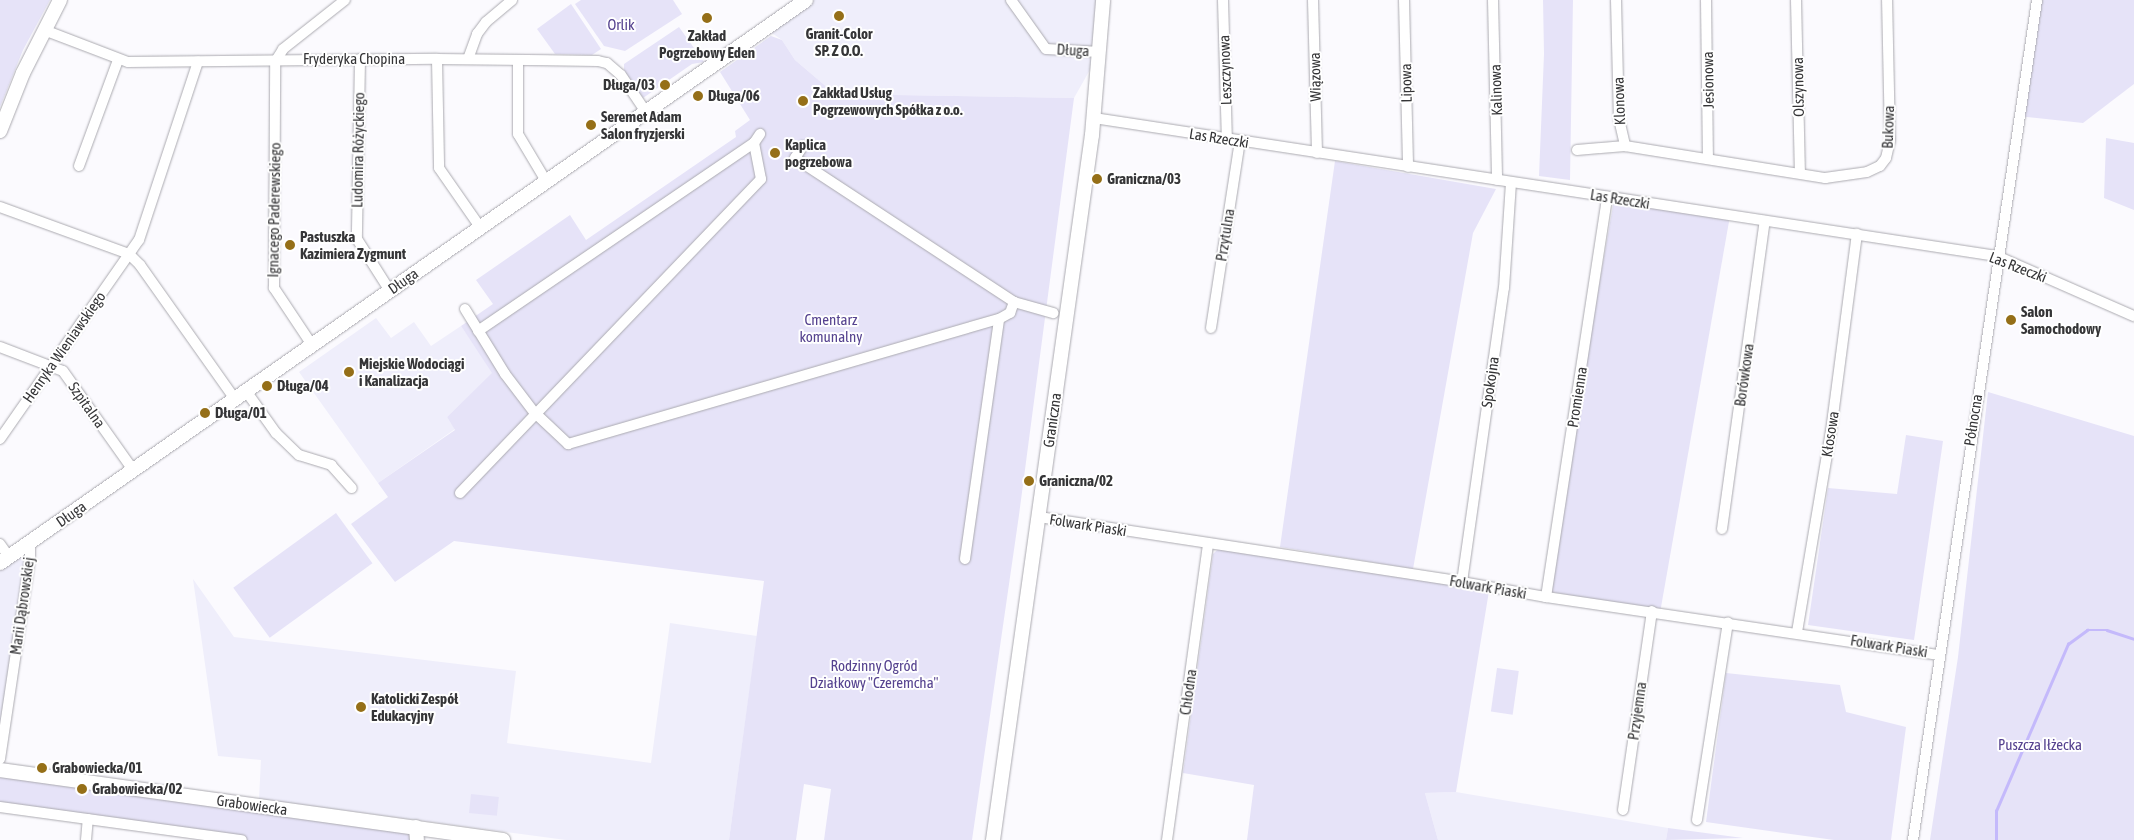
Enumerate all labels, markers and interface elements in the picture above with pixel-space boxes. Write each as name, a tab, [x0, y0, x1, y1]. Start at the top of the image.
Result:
marker: Granit-Color SP. Z O.O.	[833, 10, 845, 22]
marker: Zakład Pogrzebowy Eden	[701, 12, 713, 24]
park label: Orlik	[607, 16, 635, 34]
place label: Granit-Color SP. Z O.O.	[806, 24, 872, 59]
place label: Zakład Pogrzebowy Eden	[659, 26, 755, 61]
street label: Leszczynowa	[1215, 35, 1235, 105]
street label: Długa	[1056, 40, 1090, 60]
street label: Fryderyka Chopina	[303, 50, 405, 68]
street label: Jesionowa	[1699, 51, 1717, 109]
street label: Wiązowa	[1306, 52, 1324, 102]
street label: Olszynowa	[1788, 57, 1808, 117]
street label: Lipowa	[1397, 63, 1415, 103]
street label: Kalinowa	[1486, 64, 1506, 116]
place label: Długa/03	[603, 76, 655, 94]
street label: Klonowa	[1609, 77, 1629, 125]
marker: Długa/03	[659, 79, 671, 91]
place label: Zakkład Usług Pogrzewowych Spółka z o.o.	[813, 83, 963, 118]
place label: Długa/06	[708, 87, 760, 105]
marker: Długa/06	[692, 90, 704, 102]
street label: Ludomira Różyckiego	[348, 92, 368, 208]
marker: Zakkład Usług Pogrzewowych Spółka z o.o.	[797, 95, 809, 107]
street label: Bukowa	[1878, 105, 1898, 149]
place label: Seremet Adam Salon fryzjerski	[601, 107, 685, 142]
marker: Seremet Adam Salon fryzjerski	[585, 119, 597, 131]
street label: Las Rzeczki	[1188, 124, 1250, 152]
place label: Kaplica pogrzebowa	[785, 135, 852, 170]
street label: Ignacego Paderewskiego	[264, 142, 284, 278]
marker: Kaplica pogrzebowa	[769, 147, 781, 159]
place label: Graniczna/03	[1107, 170, 1181, 188]
marker: Graniczna/03	[1091, 173, 1103, 185]
street label: Las Rzeczki	[1589, 185, 1651, 213]
street label: Przytulna	[1212, 207, 1238, 263]
place label: Pastuszka Kazimiera Zygmunt	[300, 227, 406, 262]
marker: Pastuszka Kazimiera Zygmunt	[284, 239, 296, 251]
street label: Las Rzeczki	[1987, 248, 2049, 286]
street label: Długa	[384, 264, 422, 298]
street label: Henryka Wieniawskiego	[19, 288, 109, 406]
place label: Salon Samochodowy	[2021, 302, 2101, 337]
park label: Cmentarz komunalny	[799, 310, 863, 345]
marker: Salon Samochodowy	[2005, 314, 2017, 326]
street label: Borówkowa	[1731, 342, 1757, 408]
place label: Miejskie Wodociągi i Kanalizacja	[359, 354, 464, 389]
street label: Spokojna	[1478, 355, 1502, 409]
street label: Promienna	[1563, 365, 1591, 429]
marker: Miejskie Wodociągi i Kanalizacja	[343, 366, 355, 378]
place label: Długa/04	[277, 377, 329, 395]
street label: Szpitalna	[65, 379, 109, 431]
marker: Długa/04	[261, 380, 273, 392]
street label: Graniczna	[1039, 392, 1065, 448]
street label: Północna	[1960, 393, 1986, 447]
place label: Długa/01	[215, 404, 267, 422]
marker: Długa/01	[199, 407, 211, 419]
street label: Kłosowa	[1817, 410, 1843, 458]
place label: Graniczna/02	[1039, 472, 1113, 490]
marker: Graniczna/02	[1023, 475, 1035, 487]
street label: Długa	[52, 497, 90, 531]
street label: Folwark Piaski	[1048, 510, 1128, 540]
street label: Marii Dąbrowskiej	[6, 556, 38, 656]
street label: Folwark Piaski	[1448, 571, 1528, 603]
street label: Folwark Piaski	[1849, 631, 1929, 661]
park label: Rodzinny Ogród Działkowy "Czeremcha"	[809, 656, 939, 691]
street label: Chłodna	[1176, 668, 1200, 716]
street label: Przyjemna	[1624, 681, 1650, 741]
place label: Katolicki Zespół Edukacyjny	[371, 689, 458, 724]
marker: Katolicki Zespół Edukacyjny	[355, 701, 367, 713]
park label: Puszcza Iłżecka	[1998, 736, 2082, 754]
place label: Grabowiecka/01	[52, 759, 142, 777]
marker: Grabowiecka/01	[36, 762, 48, 774]
place label: Grabowiecka/02	[92, 780, 182, 798]
marker: Grabowiecka/02	[76, 783, 88, 795]
street label: Grabowiecka	[215, 791, 289, 819]

